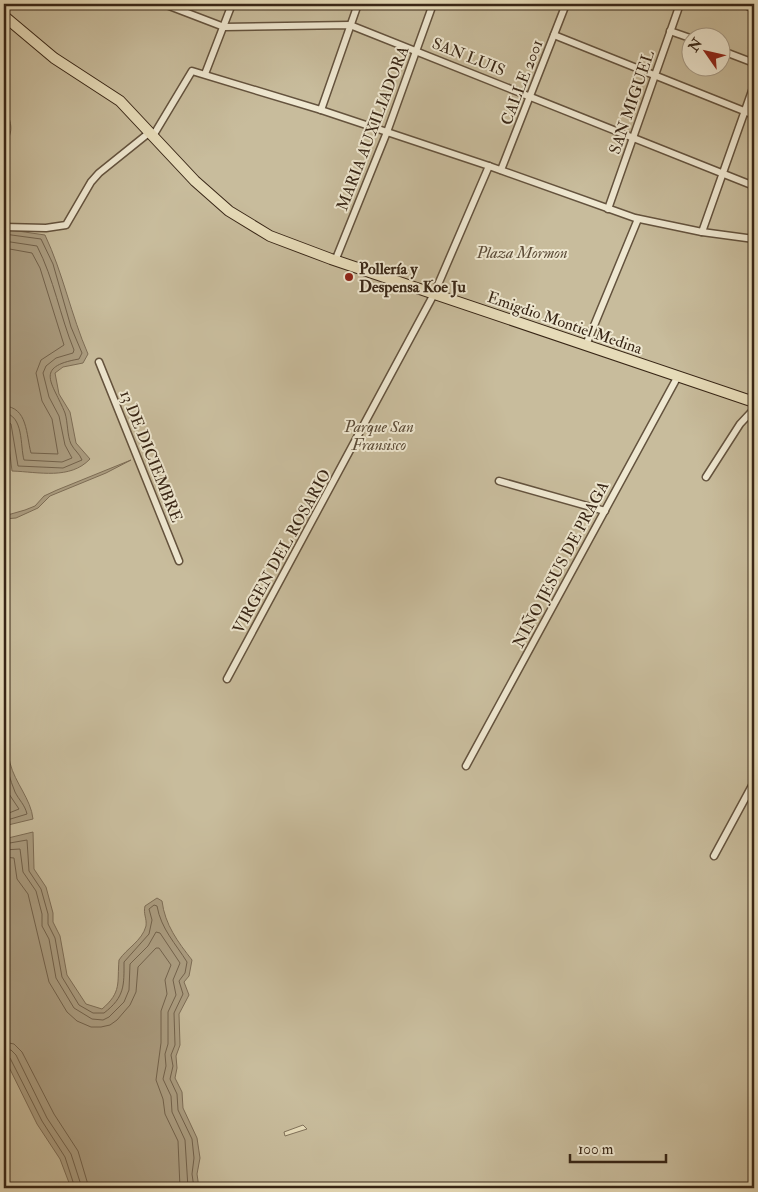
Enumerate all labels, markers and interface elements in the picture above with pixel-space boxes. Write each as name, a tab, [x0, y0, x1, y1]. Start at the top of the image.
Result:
north arrow	[680, 28, 730, 78]
street label: SAN LUIS	[429, 33, 508, 81]
text: N	[685, 35, 706, 56]
street label: CALLE 2001	[496, 37, 547, 128]
street label: MARIA AUXILIADORA	[332, 43, 414, 214]
street label: SAN MIGUEL	[605, 47, 659, 157]
park label: Plaza Mormon	[475, 243, 568, 263]
place label: Pollería y Despensa Koe Ju	[359, 259, 466, 298]
marker: Pollería y Despensa Koe Ju	[343, 271, 355, 283]
street label: Emigdio Montiel Medina	[485, 287, 645, 359]
street label: 13 DE DICIEMBRE	[115, 387, 187, 525]
park label: Parque San Fransisco	[343, 417, 414, 455]
street label: VIRGEN DEL ROSARIO	[228, 466, 335, 637]
street label: NIÑO JESUS DE PRAGA	[508, 478, 614, 652]
scale bar	[570, 1132, 667, 1164]
text: 100 m	[578, 1140, 614, 1159]

